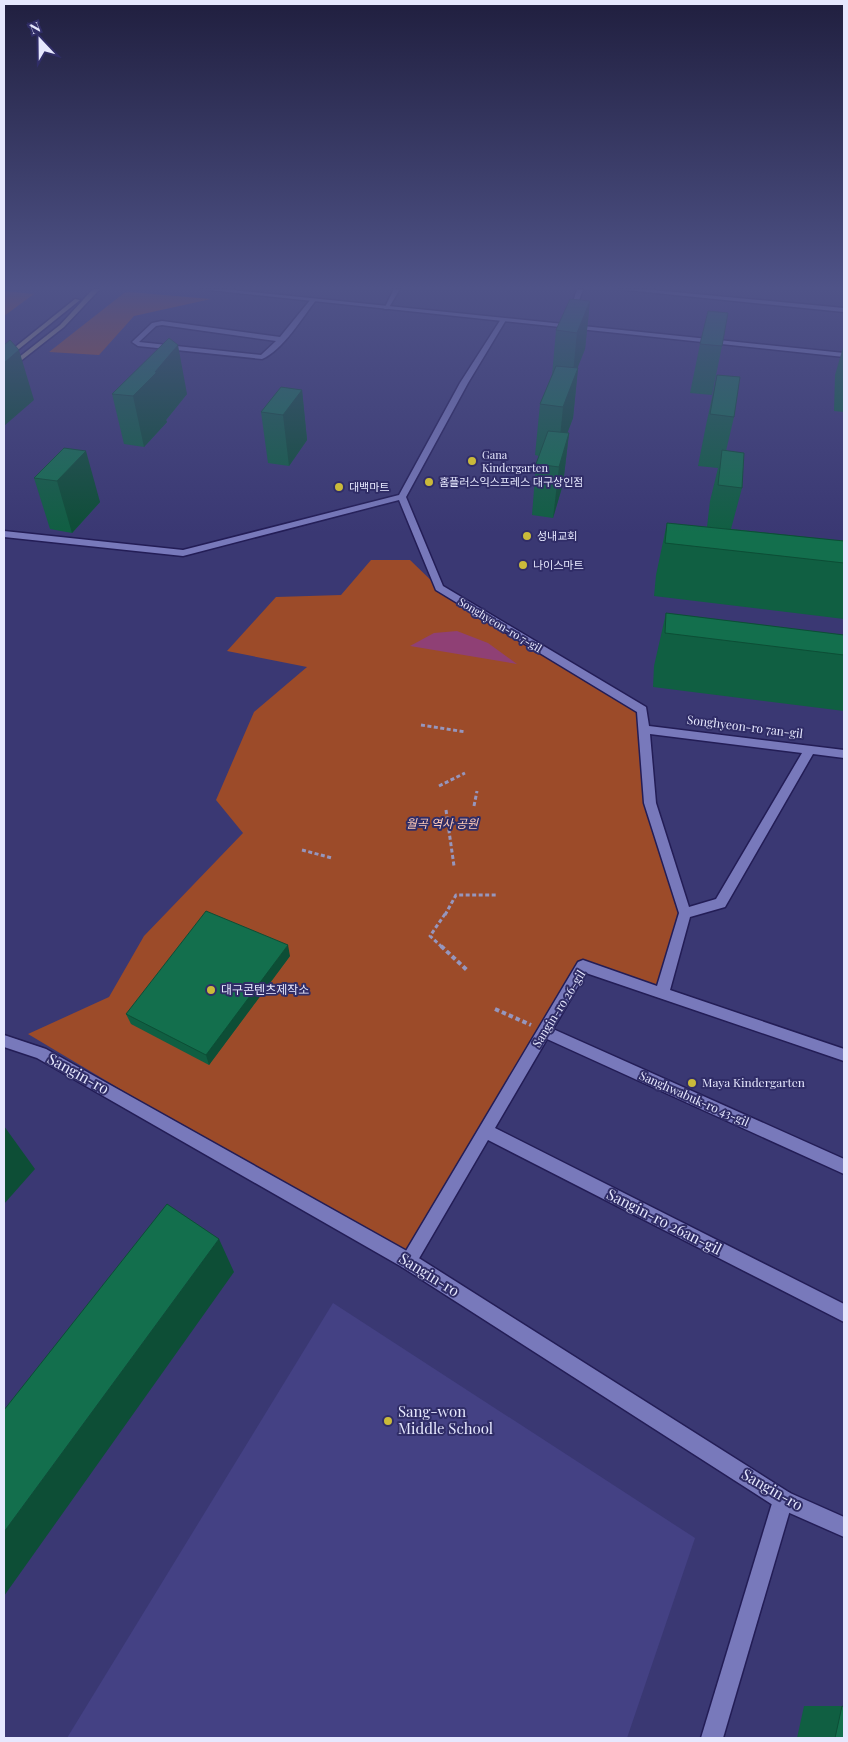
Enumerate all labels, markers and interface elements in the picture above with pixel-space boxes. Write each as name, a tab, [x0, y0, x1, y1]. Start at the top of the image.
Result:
north arrow	[15, 15, 65, 65]
text: N	[27, 17, 43, 38]
place label: Gana Kindergarten	[482, 447, 548, 475]
marker: Gana Kindergarten	[466, 455, 478, 467]
place label: 홈플러스익스프레스 대구상인점	[439, 474, 583, 489]
marker: 홈플러스익스프레스 대구상인점	[423, 476, 435, 488]
place label: 대백마트	[349, 479, 389, 494]
marker: 대백마트	[333, 481, 345, 493]
place label: 성내교회	[537, 528, 577, 543]
marker: 성내교회	[521, 530, 533, 542]
place label: 나이스마트	[533, 557, 584, 572]
marker: 나이스마트	[517, 559, 529, 571]
street label: Songhyeon-ro 7-gil	[456, 594, 545, 655]
street label: Songhyeon-ro 7an-gil	[686, 711, 805, 741]
park label: 월곡 역사 공원	[406, 815, 479, 831]
street label: Sangin-ro 26-gil	[528, 966, 589, 1050]
place label: 대구콘텐츠제작소	[221, 981, 309, 997]
marker: 대구콘텐츠제작소	[205, 984, 217, 996]
street label: Sangin-ro	[44, 1048, 113, 1098]
street label: Sanghwabuk-ro 43-gil	[637, 1067, 752, 1130]
place label: Maya Kindergarten	[702, 1074, 805, 1090]
marker: Maya Kindergarten	[686, 1077, 698, 1089]
street label: Sangin-ro 26an-gil	[604, 1183, 725, 1259]
street label: Sangin-ro	[396, 1248, 463, 1301]
place label: Sang-won Middle School	[398, 1401, 493, 1438]
marker: Sang-won Middle School	[382, 1415, 394, 1427]
street label: Sangin-ro	[738, 1464, 807, 1515]

